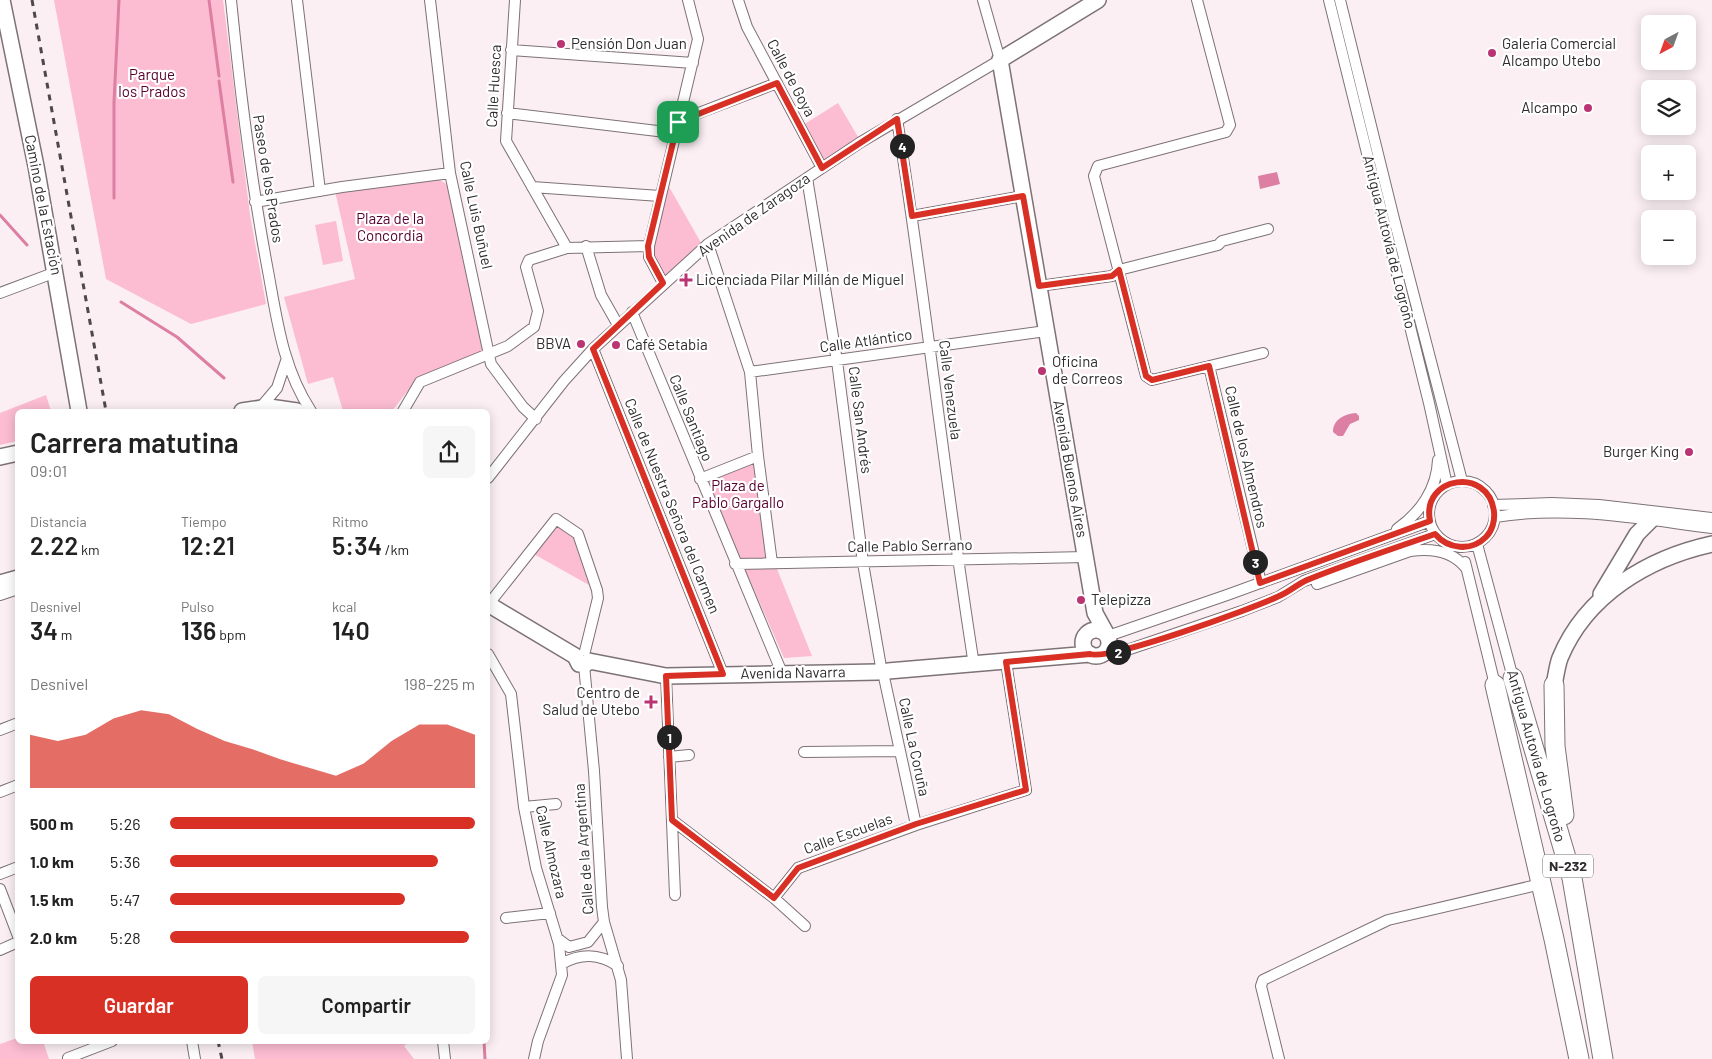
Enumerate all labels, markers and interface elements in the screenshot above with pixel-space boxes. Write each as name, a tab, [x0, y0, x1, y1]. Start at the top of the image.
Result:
north arrow	[1641, 15, 1696, 70]
map controls	[1641, 15, 1696, 265]
place label: Pensión Don Juan	[571, 34, 687, 52]
place label: Galeria Comercial Alcampo Utebo	[1502, 34, 1616, 69]
street label: Calle de Goya	[764, 36, 820, 119]
marker: Pensión Don Juan	[555, 38, 567, 50]
street label: Calle Huesca	[482, 44, 504, 128]
marker: Galeria Comercial Alcampo Utebo	[1486, 47, 1498, 59]
park label: Parque los Prados	[118, 65, 186, 100]
button: layers	[1641, 80, 1696, 135]
place label: Alcampo	[1521, 98, 1578, 116]
pin	[657, 101, 699, 143]
marker: Alcampo	[1582, 102, 1594, 114]
icon: arrive	[664, 108, 692, 136]
street label: Paseo de los Prados	[250, 113, 288, 244]
street label: Camino de la Estación	[22, 133, 66, 276]
pin: 4	[890, 134, 914, 158]
text: 4	[898, 138, 907, 155]
button: +	[1641, 145, 1696, 200]
street label: Antigua Autovía de Logroño	[1360, 153, 1420, 330]
street label: Calle Luis Buñuel	[457, 159, 497, 270]
street label: Avenida de Zaragoza	[694, 169, 813, 260]
park label: Plaza de la Concordia	[356, 209, 424, 244]
button: −	[1641, 210, 1696, 265]
place label: Licenciada Pilar Millán de Miguel	[696, 270, 904, 288]
marker: Licenciada Pilar Millán de Miguel	[680, 274, 692, 286]
street label: Calle Atlántico	[818, 325, 913, 355]
place label: BBVA	[536, 334, 571, 352]
place label: Café Setabia	[626, 335, 708, 353]
marker: BBVA	[575, 338, 587, 350]
marker: Café Setabia	[610, 339, 622, 351]
street label: Calle Venezuela	[936, 339, 966, 441]
place label: Oficina de Correos	[1052, 352, 1123, 387]
street label: Calle San Andrés	[845, 365, 876, 474]
marker: Oficina de Correos	[1036, 365, 1048, 377]
street label: Calle Santiago	[666, 372, 718, 464]
street label: Calle de los Almendros	[1222, 384, 1272, 530]
street label: Calle de Nuestra Señora del Carmen	[621, 395, 725, 616]
street label: Avenida Buenos Aires	[1050, 399, 1092, 539]
text: Carrera matutina	[30, 425, 239, 459]
button: share	[423, 426, 475, 478]
place label: Burger King	[1603, 442, 1679, 460]
marker: Burger King	[1683, 446, 1695, 458]
text: 09:01	[30, 461, 67, 480]
park label: Plaza de Pablo Gargallo	[692, 476, 784, 511]
text: Distancia	[30, 513, 87, 530]
text: Tiempo	[181, 513, 227, 530]
text: Ritmo	[332, 513, 368, 530]
text: 2.22	[30, 530, 78, 560]
text: 12:21	[181, 530, 235, 560]
text: 5:34	[332, 530, 382, 560]
street label: Calle Pablo Serrano	[847, 535, 973, 555]
text: km	[78, 541, 100, 558]
text: /km	[382, 541, 409, 558]
pin: 3	[1242, 550, 1268, 574]
text: 3	[1252, 554, 1259, 571]
place label: Telepizza	[1091, 590, 1151, 608]
marker: Telepizza	[1075, 594, 1087, 606]
text: Desnivel	[30, 598, 81, 615]
text: Pulso	[181, 598, 214, 615]
text: kcal	[332, 598, 356, 615]
text: 34	[30, 615, 58, 645]
text: 136	[181, 615, 216, 645]
text: 140	[332, 615, 370, 645]
text: m	[58, 626, 72, 643]
text: bpm	[216, 626, 246, 643]
pin: 2	[1106, 640, 1130, 664]
text: 2	[1115, 644, 1122, 661]
street label: Avenida Navarra	[740, 662, 846, 682]
street label: Antigua Autovía de Logroño	[1504, 668, 1570, 844]
text: Desnivel	[30, 674, 88, 693]
text: 198–225 m	[404, 674, 475, 693]
place label: Centro de Salud de Utebo	[543, 683, 640, 718]
marker: Centro de Salud de Utebo	[644, 695, 658, 709]
street label: Calle La Coruña	[896, 696, 934, 798]
pin: 1	[656, 724, 682, 750]
text: 1	[667, 729, 672, 746]
street label: Calle de la Argentina	[569, 783, 597, 915]
street label: Calle Almozara	[533, 803, 571, 900]
street label: Calle Escuelas	[801, 809, 894, 857]
text: 500 m	[30, 814, 73, 833]
text: 5:26	[110, 814, 140, 833]
text: 1.0 km	[30, 852, 74, 871]
text: 5:36	[110, 852, 140, 871]
road number: N-232	[1543, 854, 1593, 878]
text: 1.5 km	[30, 890, 74, 909]
text: 5:47	[110, 890, 140, 909]
text: 2.0 km	[30, 928, 77, 947]
text: 5:28	[110, 928, 141, 947]
button: Guardar	[30, 976, 248, 1034]
button: Compartir	[258, 976, 475, 1034]

